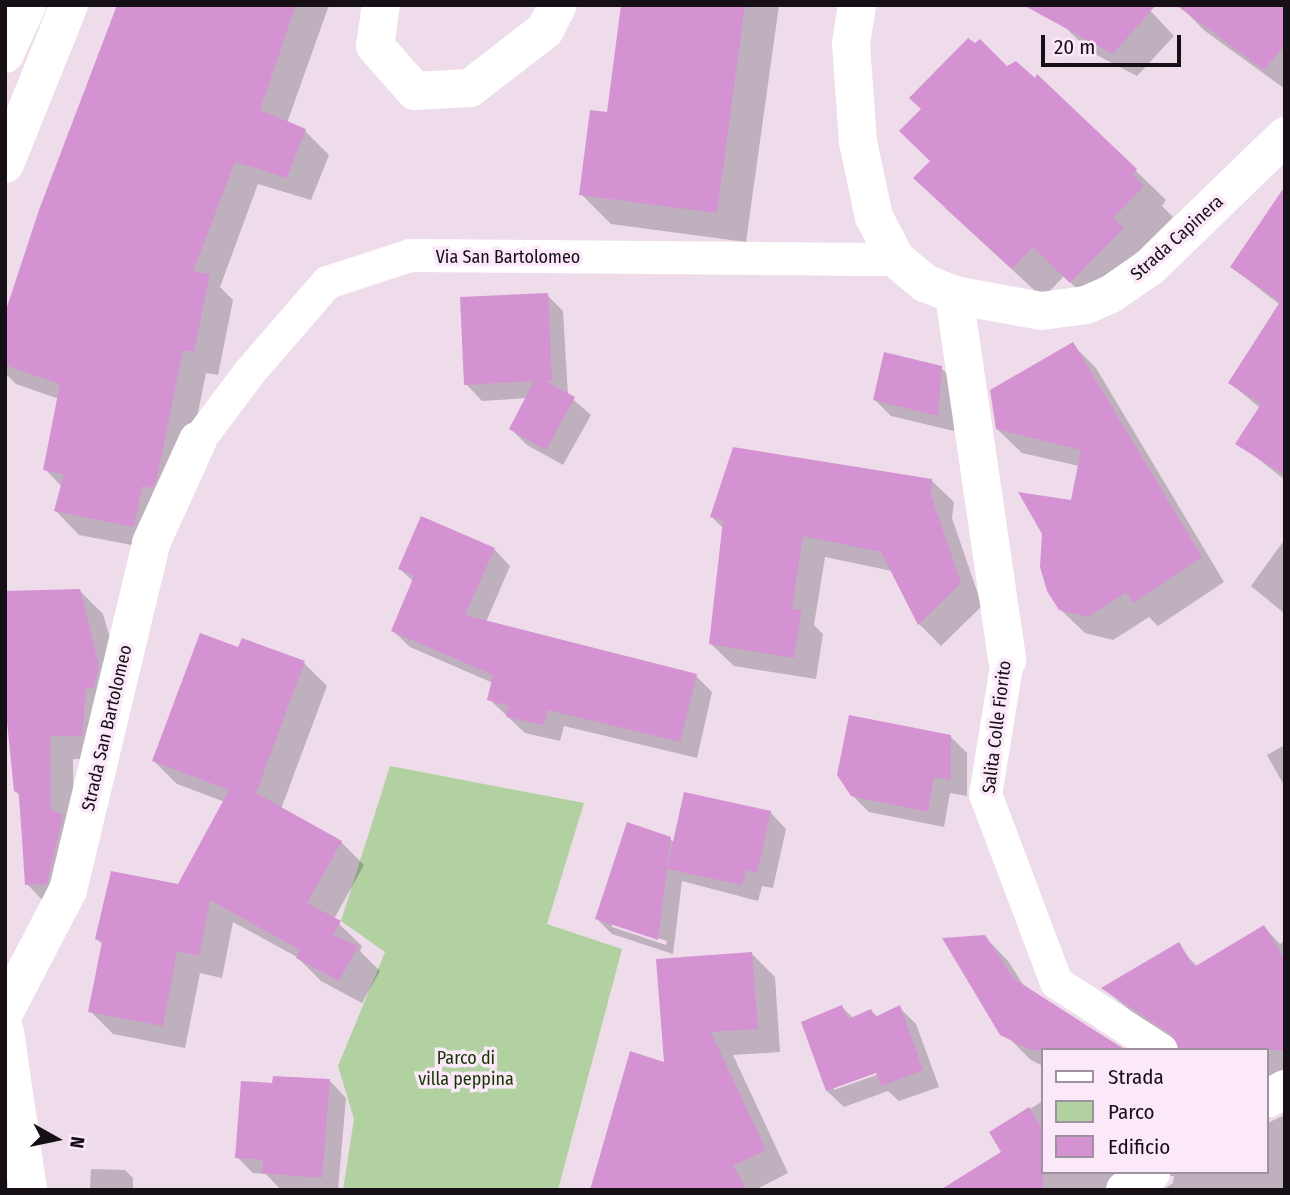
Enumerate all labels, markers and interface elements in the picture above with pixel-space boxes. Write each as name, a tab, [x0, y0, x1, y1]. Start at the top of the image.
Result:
scale bar	[1045, 21, 1185, 65]
text: 20 m	[1054, 34, 1095, 60]
street label: Strada Capinera	[1126, 191, 1228, 285]
street label: Via San Bartolomeo	[436, 246, 580, 268]
street label: Strada San Bartolomeo	[77, 643, 137, 813]
street label: Salita Colle Fiorito	[978, 659, 1016, 795]
park label: Parco di villa peppina	[418, 1048, 514, 1090]
legend	[1042, 1048, 1269, 1174]
text: Strada	[1108, 1064, 1164, 1090]
text: Parco	[1108, 1099, 1155, 1125]
north arrow	[21, 1104, 91, 1174]
text: Edificio	[1108, 1134, 1170, 1160]
text: N	[65, 1135, 89, 1150]

